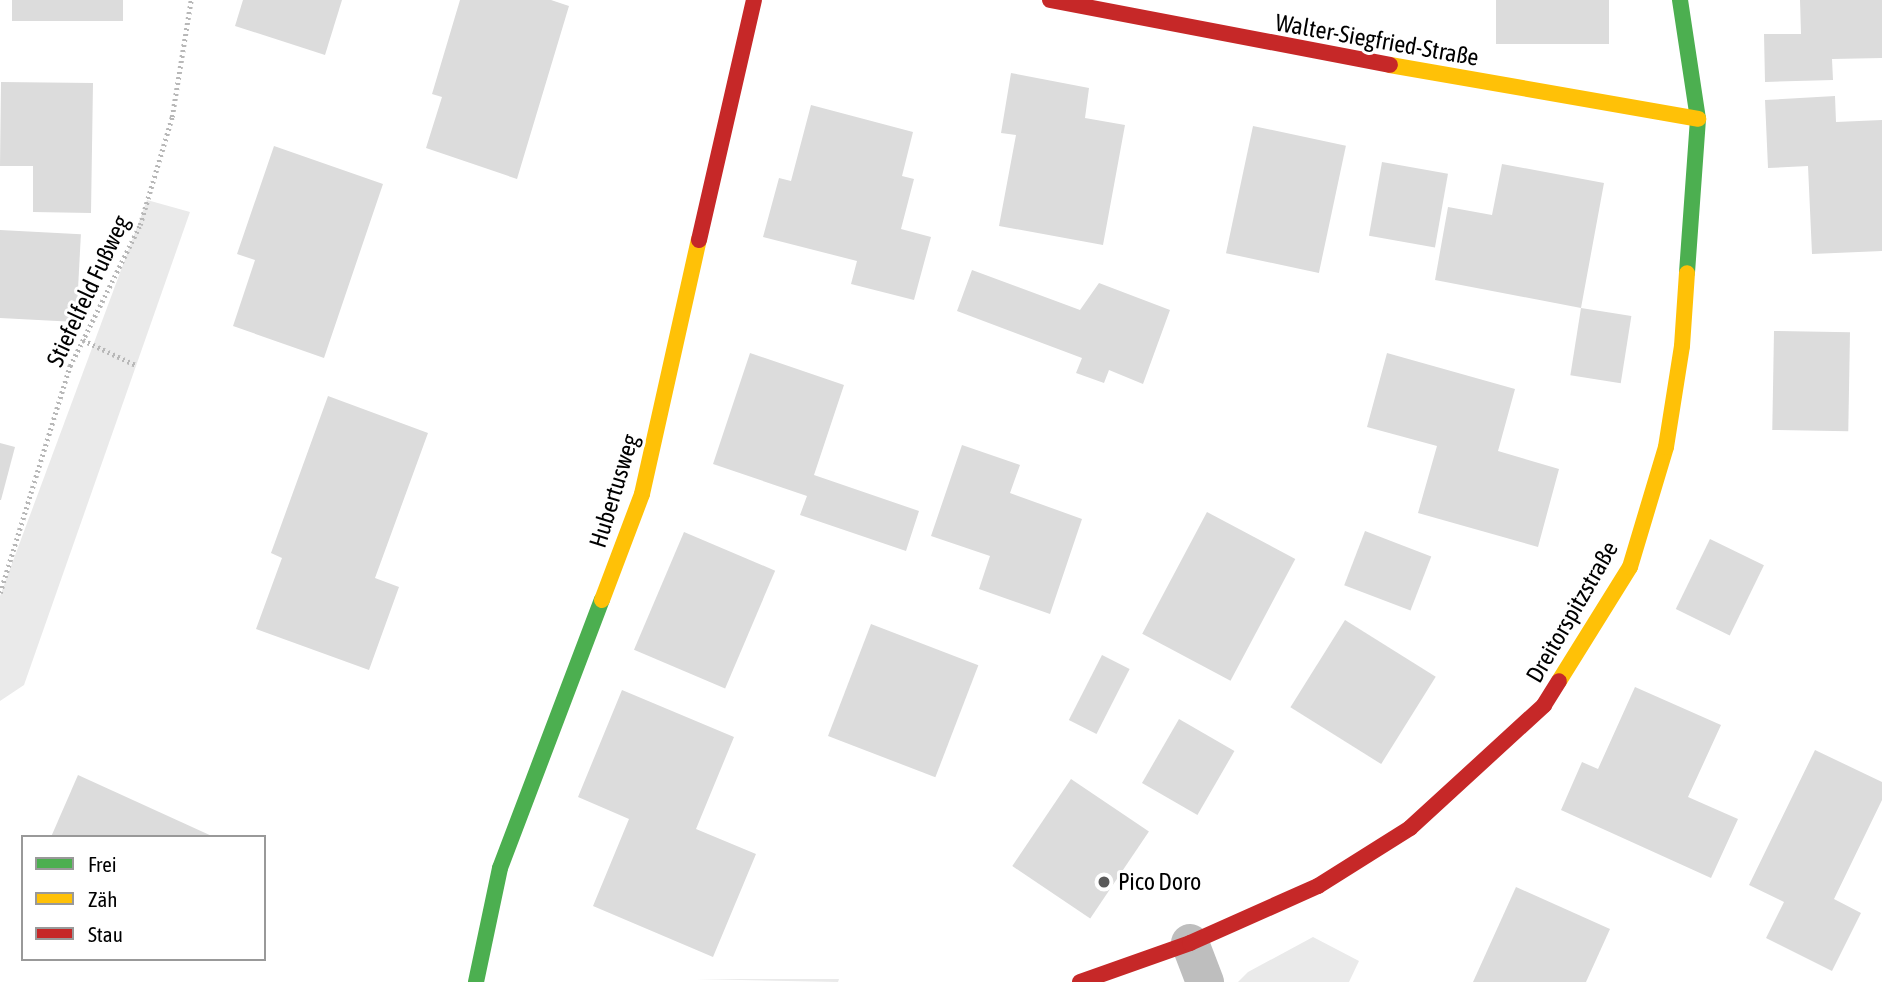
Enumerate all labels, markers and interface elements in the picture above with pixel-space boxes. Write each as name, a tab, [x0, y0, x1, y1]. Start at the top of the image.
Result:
street label: Walter-Siegfried-Straße	[1273, 8, 1481, 72]
street label: Stiefelfeld Fußweg	[40, 211, 136, 371]
street label: Hubertusweg	[583, 431, 645, 551]
street label: Dreitorspitzstraße	[1520, 536, 1624, 688]
legend	[21, 835, 266, 961]
text: Frei	[88, 852, 117, 876]
place label: Pico Doro	[1118, 868, 1201, 896]
marker: Pico Doro	[1096, 874, 1112, 890]
text: Zäh	[88, 887, 117, 911]
text: Stau	[88, 922, 123, 946]

